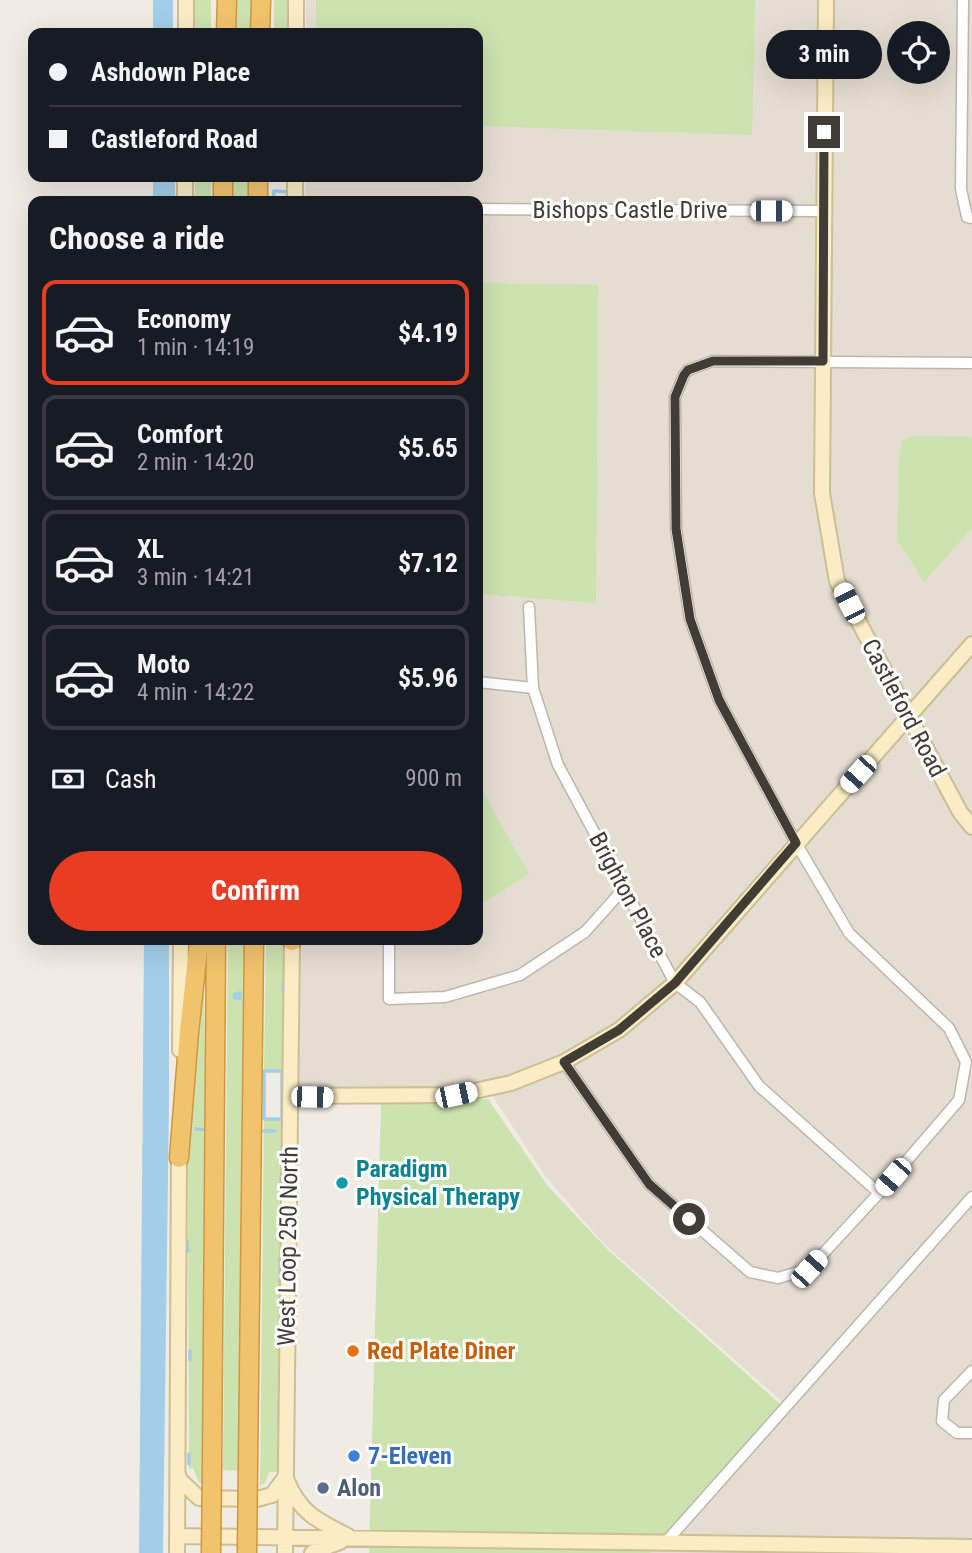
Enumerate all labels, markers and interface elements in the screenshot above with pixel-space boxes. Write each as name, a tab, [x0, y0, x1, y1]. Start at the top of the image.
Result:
map controls	[887, 21, 950, 84]
button: locate	[887, 21, 950, 84]
callout: 3 min	[766, 31, 882, 80]
text: 3 min	[798, 41, 850, 68]
text: Ashdown Place	[91, 57, 250, 87]
route end	[808, 116, 840, 148]
text: Castleford Road	[91, 124, 258, 154]
street label: Bishops Castle Drive	[533, 196, 727, 224]
car	[751, 201, 793, 222]
text: Choose a ride	[49, 219, 224, 257]
icon: car	[53, 301, 116, 364]
text: Economy	[137, 304, 231, 334]
text: $4.19	[398, 318, 458, 348]
text: 1 min · 14:19	[137, 334, 254, 361]
icon: car	[53, 416, 116, 479]
text: Comfort	[137, 419, 223, 449]
text: $5.65	[398, 433, 458, 463]
text: 2 min · 14:20	[137, 449, 254, 476]
icon: car	[53, 531, 116, 594]
text: XL	[137, 534, 164, 564]
text: $7.12	[398, 548, 458, 578]
text: 3 min · 14:21	[137, 564, 254, 591]
car	[831, 580, 868, 626]
street label: Castleford Road	[856, 634, 952, 782]
icon: car	[53, 646, 116, 709]
text: Moto	[137, 649, 190, 679]
text: $5.96	[398, 663, 458, 693]
text: 4 min · 14:22	[137, 679, 254, 706]
car	[837, 751, 880, 797]
icon: cash	[49, 760, 87, 798]
text: Cash	[105, 764, 157, 794]
text: 900 m	[405, 765, 462, 792]
street label: Brighton Place	[583, 827, 673, 963]
button: Confirm	[49, 851, 462, 931]
car	[434, 1080, 479, 1110]
car	[291, 1086, 334, 1108]
street label: West Loop 250 North	[272, 1146, 304, 1346]
car	[872, 1154, 915, 1200]
place label: Paradigm Physical Therapy	[356, 1155, 520, 1211]
marker: Paradigm Physical Therapy	[334, 1175, 350, 1191]
route start	[673, 1203, 705, 1235]
car	[788, 1246, 831, 1292]
place label: Red Plate Diner	[367, 1337, 515, 1365]
marker: Red Plate Diner	[345, 1343, 361, 1359]
place label: 7-Eleven	[368, 1442, 452, 1470]
marker: 7-Eleven	[346, 1448, 362, 1464]
place label: Alon	[337, 1474, 381, 1502]
marker: Alon	[315, 1480, 331, 1496]

